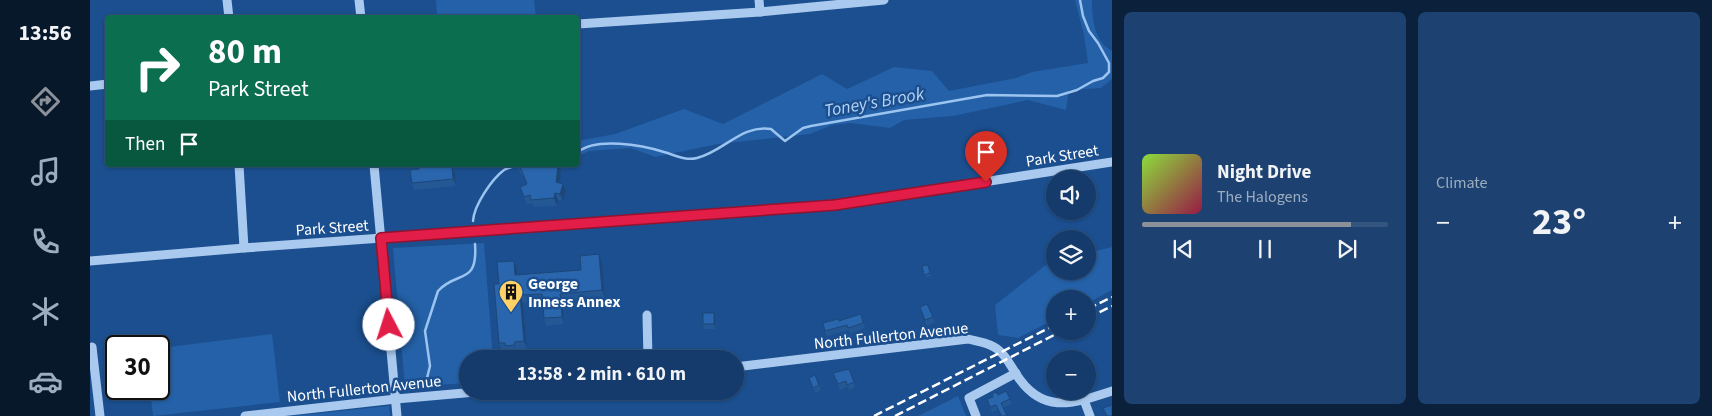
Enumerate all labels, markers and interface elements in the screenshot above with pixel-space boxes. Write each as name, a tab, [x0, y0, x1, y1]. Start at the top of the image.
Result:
text: 13:56	[18, 17, 72, 49]
text: 80 m	[208, 27, 282, 77]
icon: right	[125, 35, 190, 100]
text: Park Street	[208, 73, 309, 105]
water label: Toney's Brook	[822, 81, 926, 124]
icon: directions	[28, 84, 63, 119]
icon: arrive	[175, 130, 203, 158]
text: Then	[125, 131, 165, 158]
pin	[965, 131, 1007, 182]
icon: arrive	[972, 138, 1000, 166]
street label: Park Street	[1024, 139, 1101, 173]
icon: music	[28, 154, 63, 189]
text: Night Drive	[1217, 159, 1311, 186]
map controls	[1046, 170, 1096, 400]
button: sound	[1046, 170, 1096, 220]
text: Climate	[1436, 172, 1487, 194]
text: The Halogens	[1217, 186, 1308, 208]
text: 23°	[1532, 195, 1586, 249]
text: −	[1436, 203, 1450, 243]
text: +	[1668, 203, 1682, 243]
street label: Park Street	[295, 214, 370, 242]
icon: phone	[28, 224, 63, 259]
button: layers	[1046, 230, 1096, 280]
icon: previous	[1169, 235, 1197, 263]
icon: pause	[1251, 235, 1279, 263]
icon: next	[1333, 235, 1361, 263]
place label: George Inness Annex	[528, 273, 621, 313]
building icon: George Inness Annex	[498, 279, 524, 313]
button: +	[1046, 290, 1096, 340]
icon: climate	[28, 294, 63, 329]
position arrow	[362, 298, 414, 350]
street label: North Fullerton Avenue	[813, 317, 969, 355]
speed limit sign: 30	[105, 335, 170, 400]
button: −	[1046, 350, 1096, 400]
text: 13:58 · 2 min · 610 m	[517, 361, 686, 388]
icon: car	[28, 364, 63, 399]
street label: North Fullerton Avenue	[286, 370, 442, 408]

